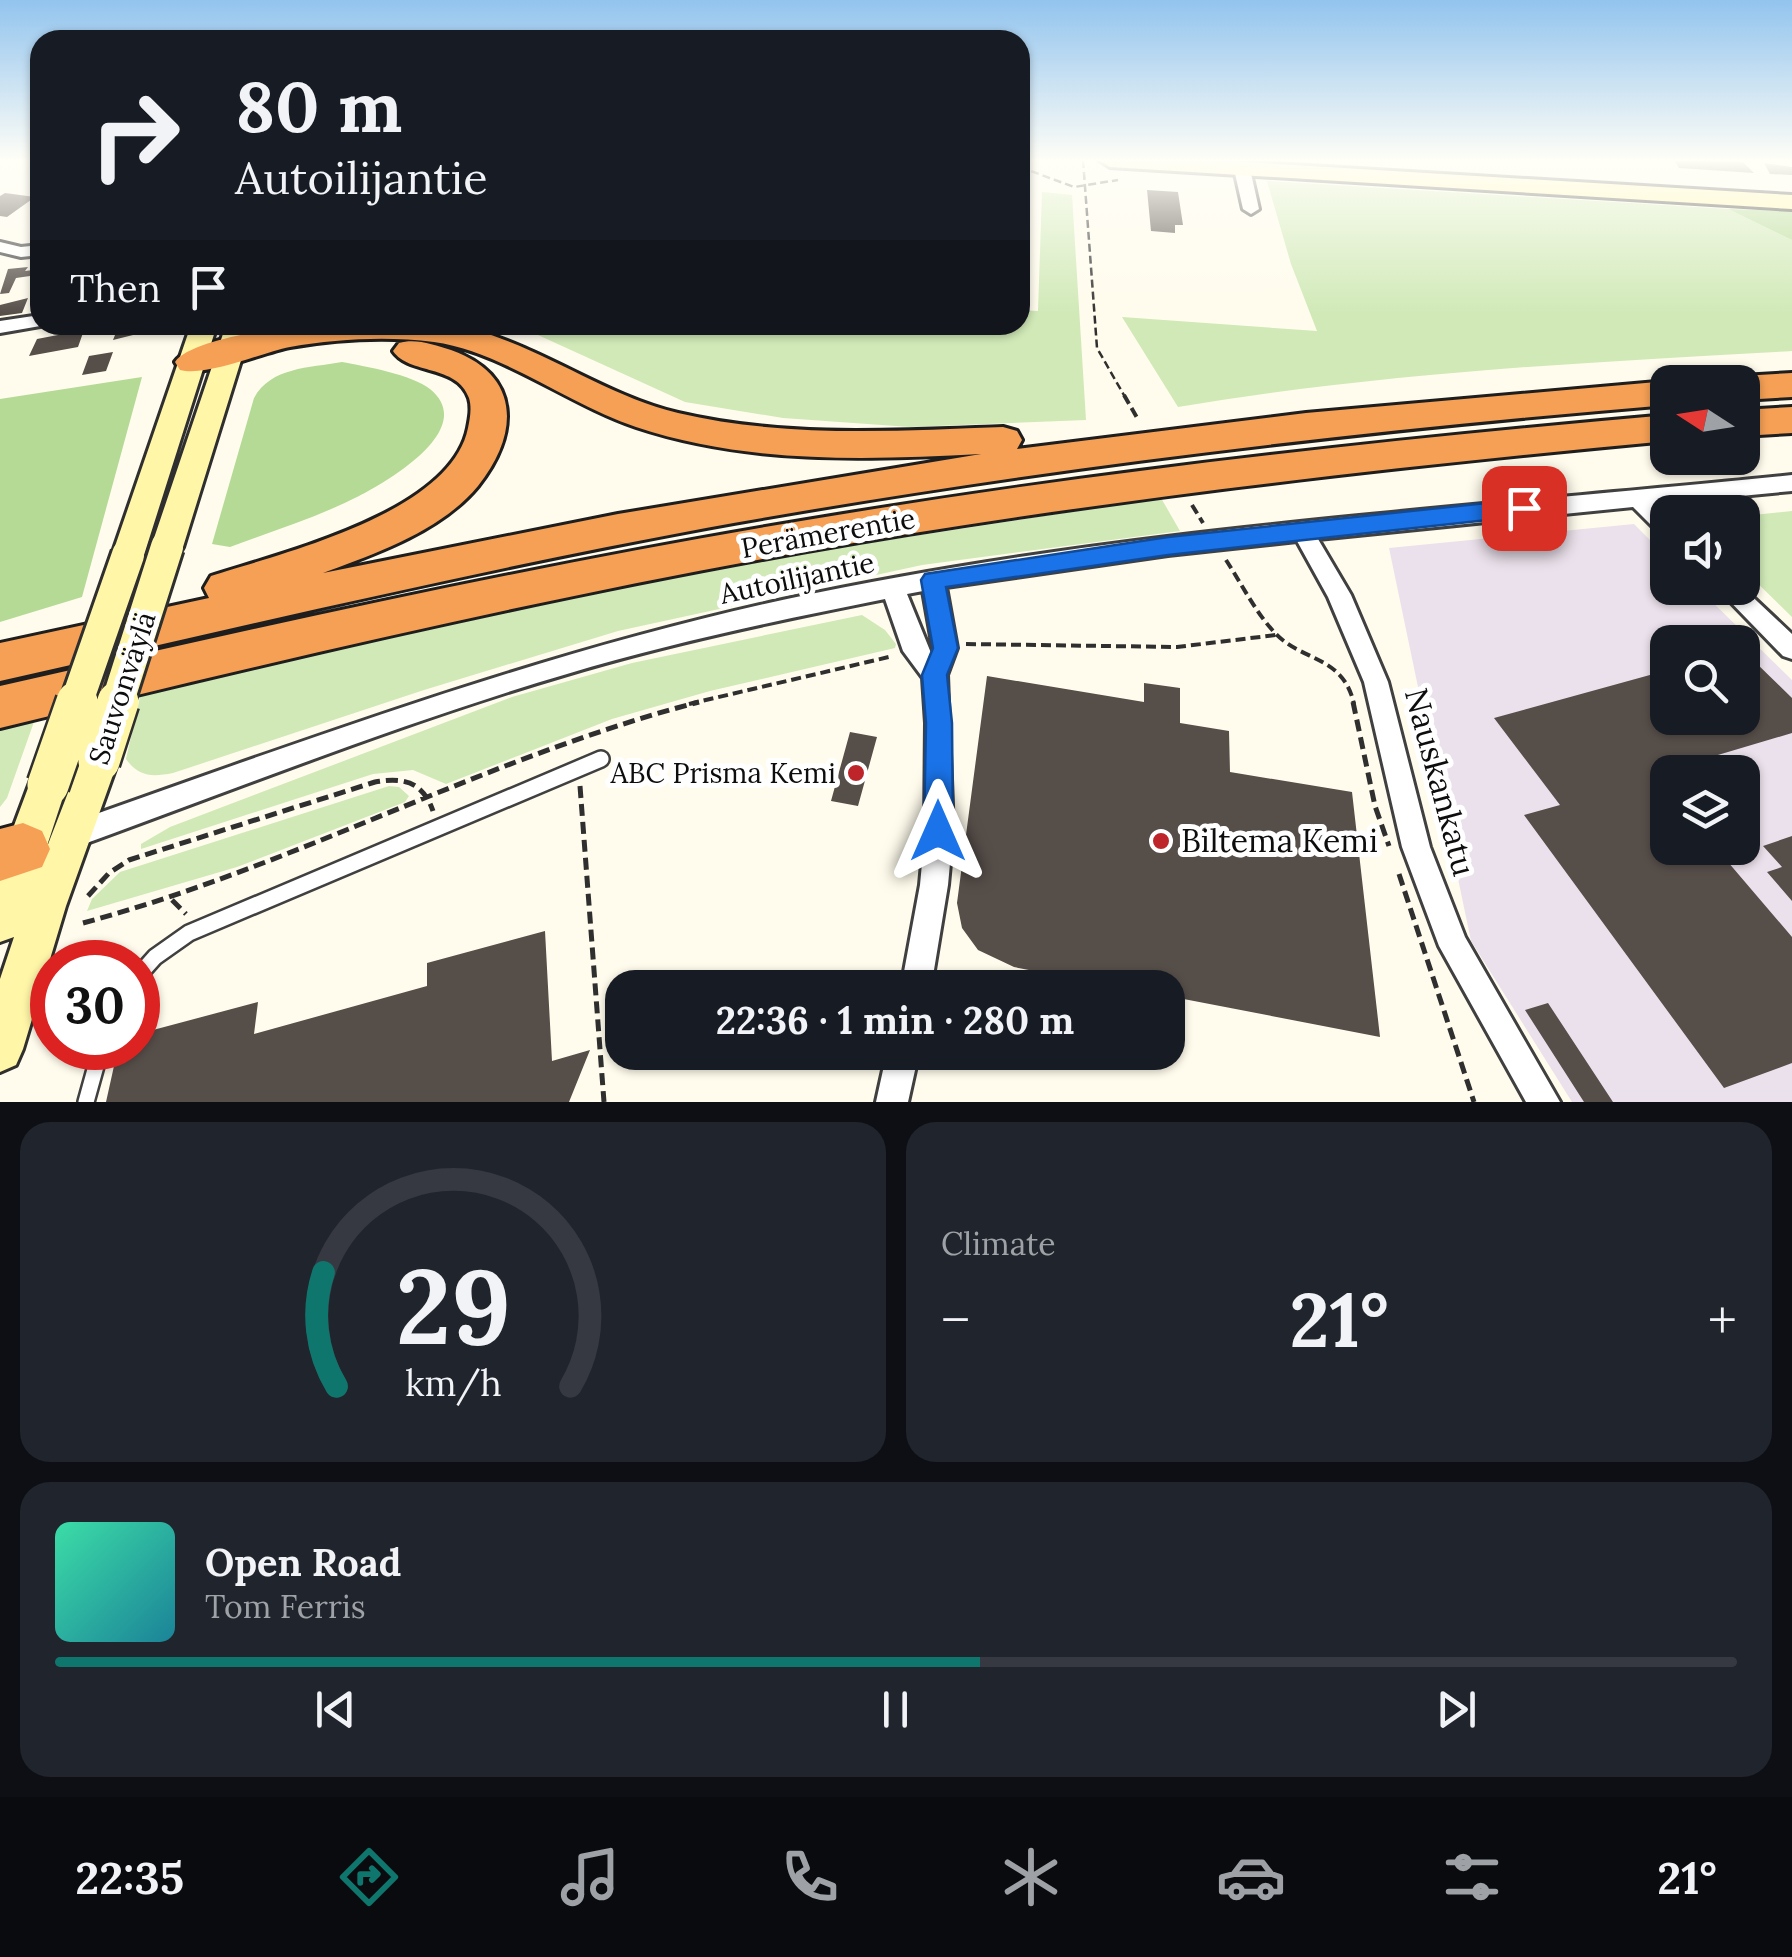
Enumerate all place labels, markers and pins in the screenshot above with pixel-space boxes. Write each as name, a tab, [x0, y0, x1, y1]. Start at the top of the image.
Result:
pin	[1482, 466, 1567, 551]
place label: ABC Prisma Kemi	[610, 755, 836, 791]
marker: ABC Prisma Kemi	[845, 762, 867, 784]
place label: Biltema Kemi	[1181, 820, 1378, 861]
marker: Biltema Kemi	[1150, 830, 1172, 852]

